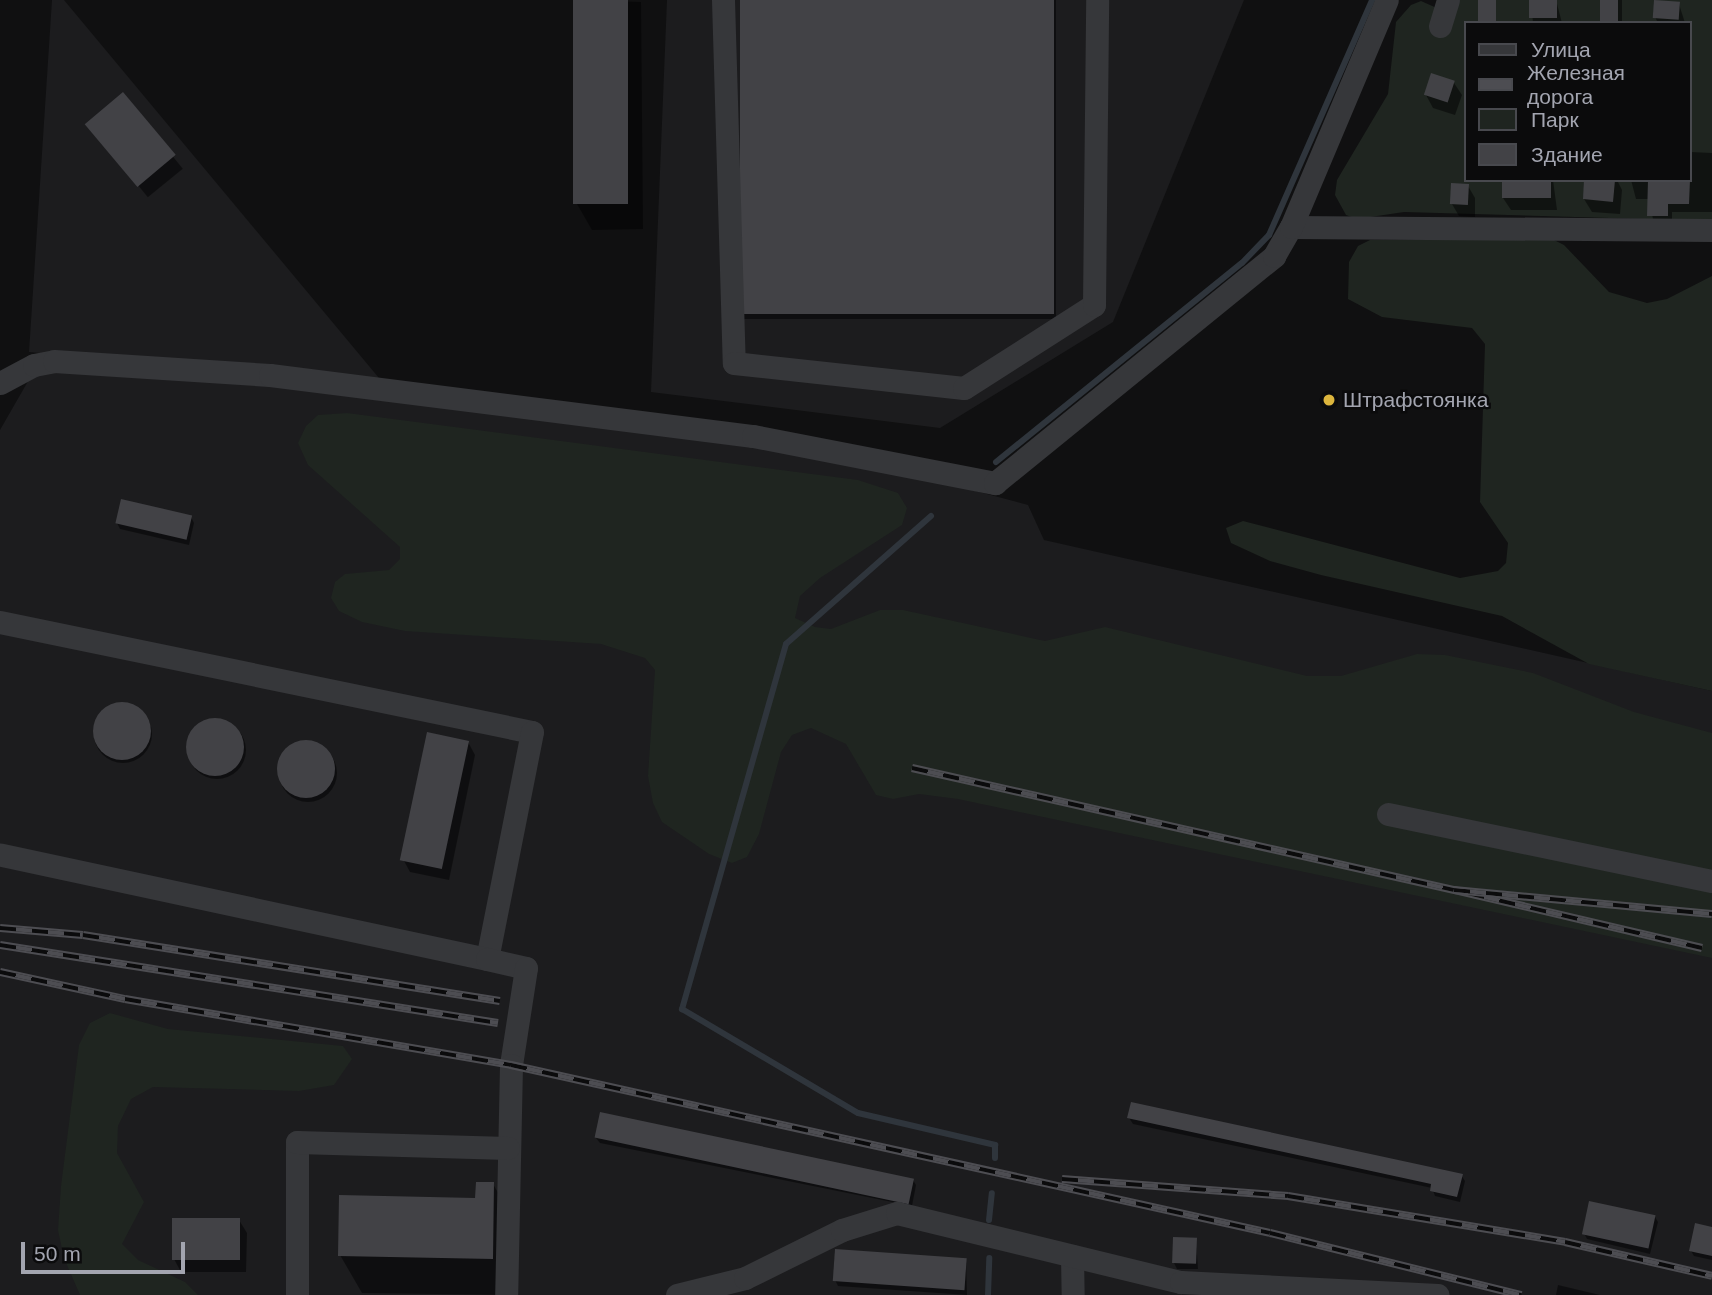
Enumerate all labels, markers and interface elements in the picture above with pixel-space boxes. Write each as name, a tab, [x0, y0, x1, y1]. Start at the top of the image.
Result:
legend	[1464, 21, 1691, 182]
text: Улица	[1531, 38, 1591, 61]
text: Железная дорога	[1527, 61, 1625, 108]
text: Парк	[1531, 108, 1579, 131]
text: Здание	[1531, 143, 1603, 166]
place label: Штрафстоянка	[1343, 387, 1488, 413]
marker: Штрафстоянка	[1321, 392, 1337, 408]
scale bar	[24, 1228, 189, 1272]
text: 50 m	[34, 1242, 81, 1265]

